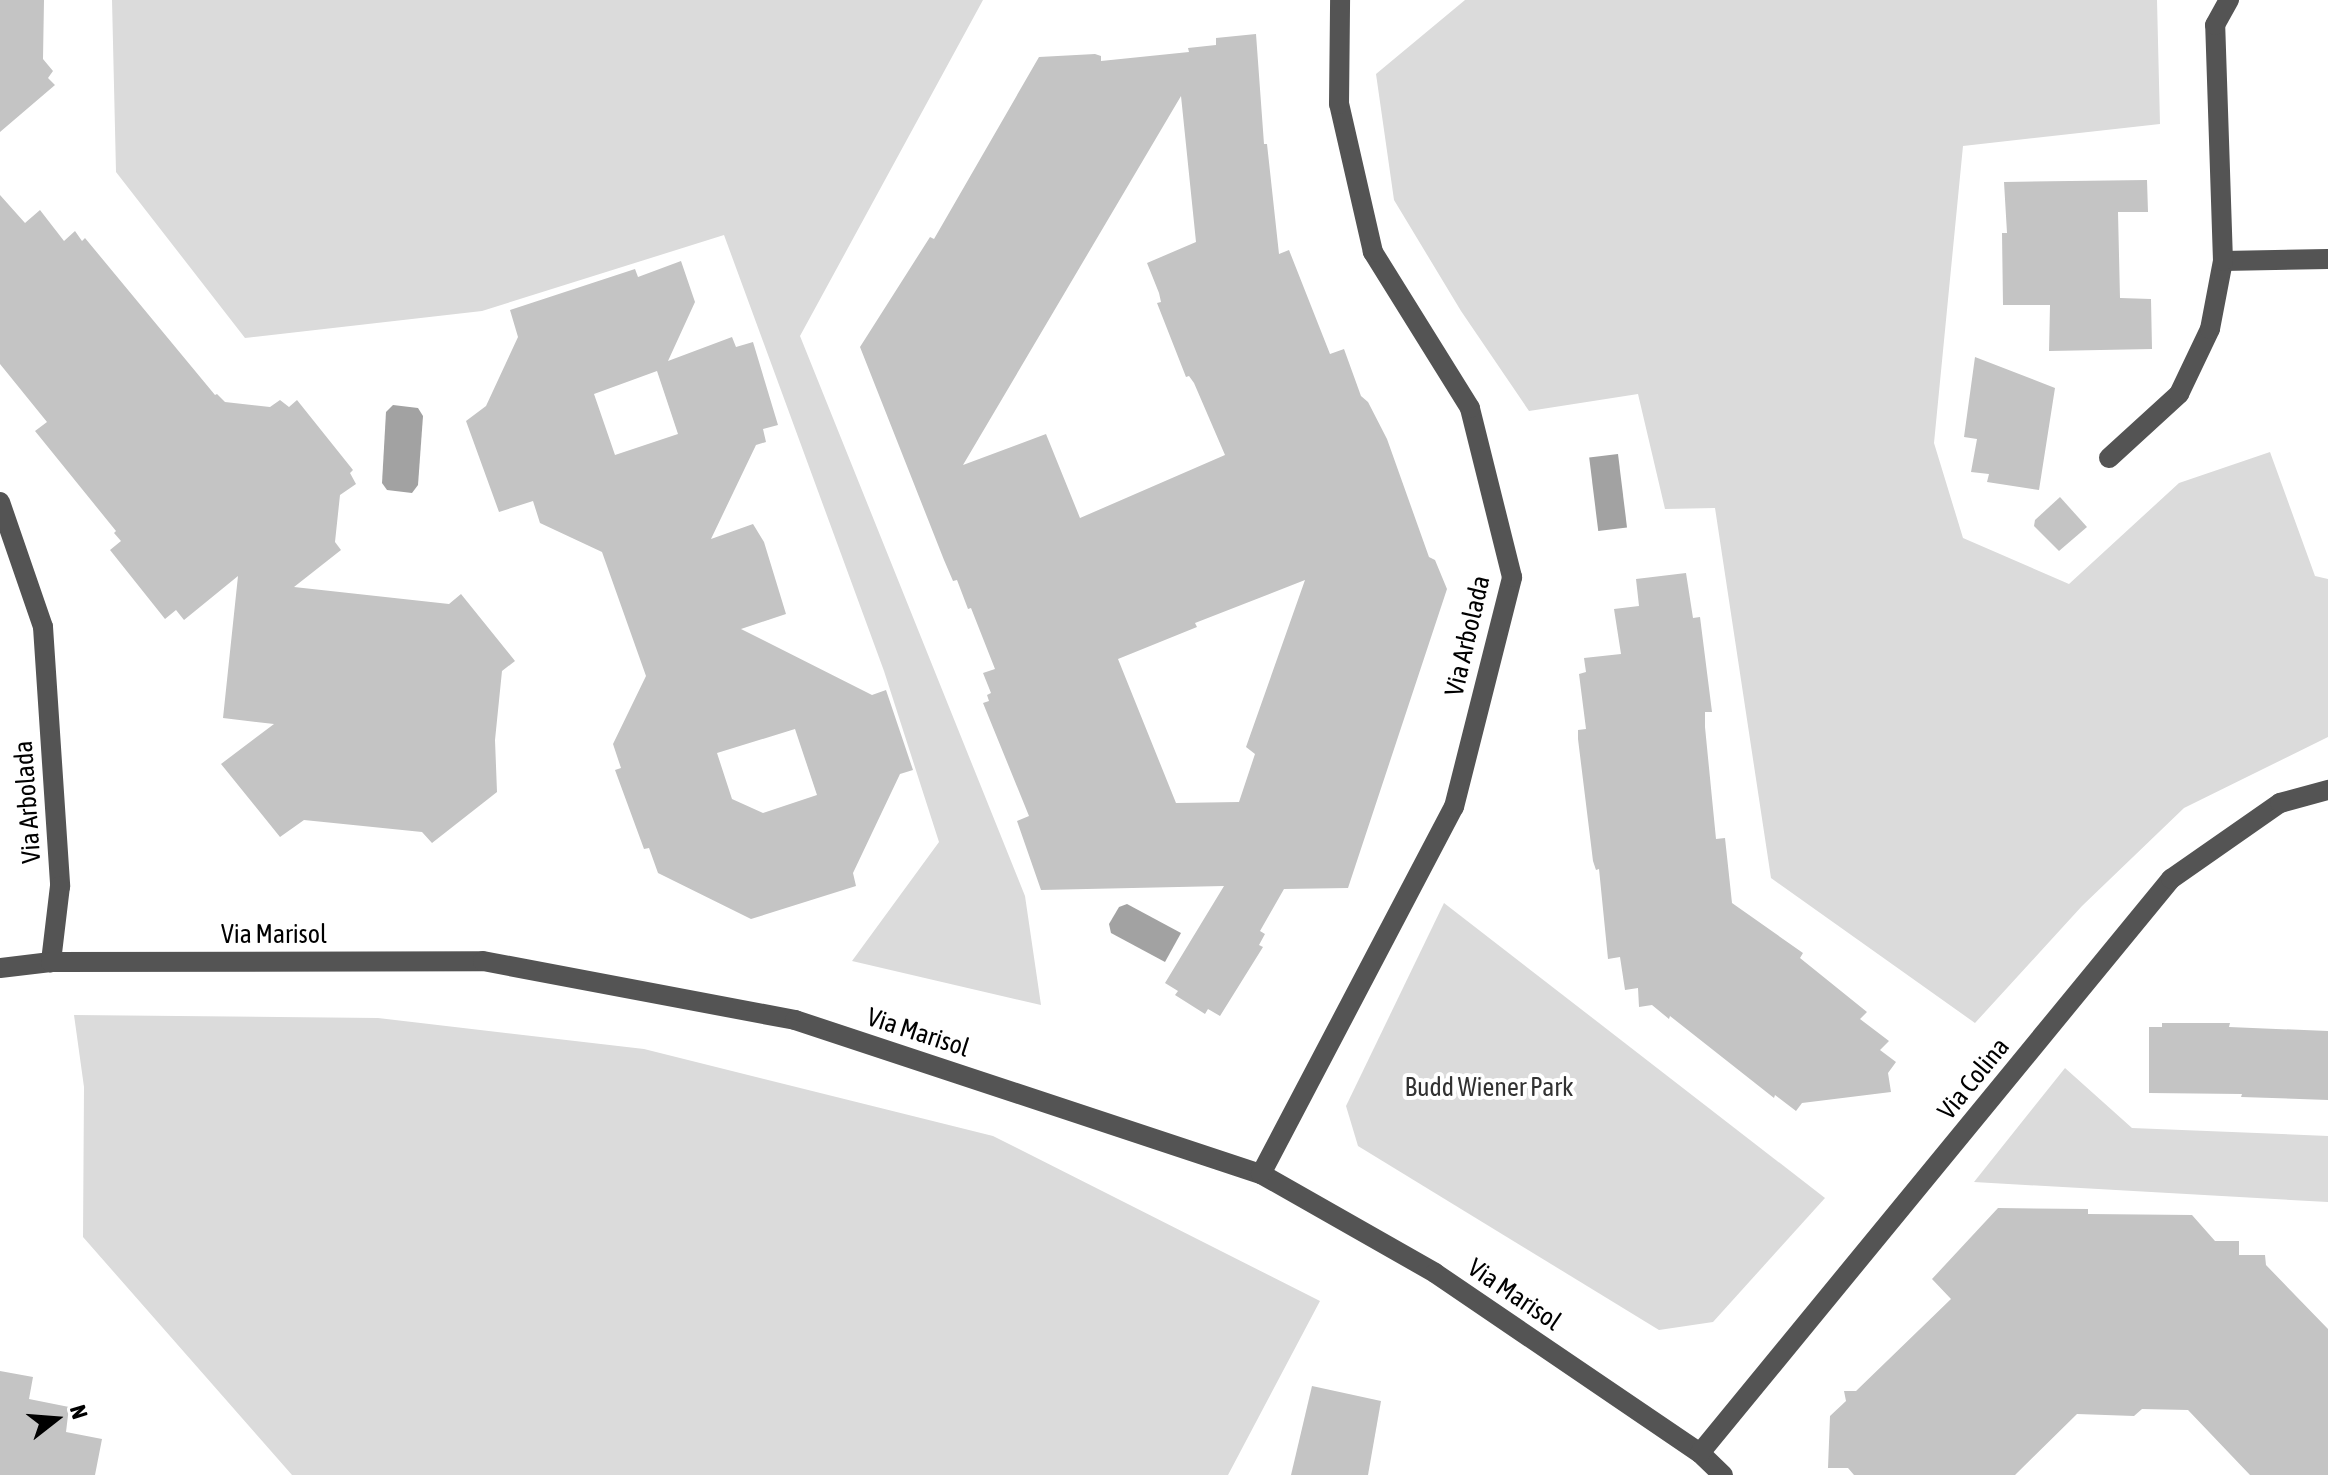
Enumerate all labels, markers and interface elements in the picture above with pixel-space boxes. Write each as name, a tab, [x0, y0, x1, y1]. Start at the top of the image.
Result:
street label: Via Arbolada	[1439, 573, 1497, 699]
street label: Via Arbolada	[8, 740, 48, 864]
street label: Via Marisol	[221, 919, 327, 951]
street label: Via Marisol	[863, 1002, 973, 1064]
street label: Via Colina	[1932, 1032, 2016, 1126]
park label: Budd Wiener Park	[1405, 1072, 1573, 1104]
street label: Via Marisol	[1461, 1252, 1567, 1338]
north arrow	[16, 1379, 96, 1459]
text: N	[65, 1402, 93, 1422]

